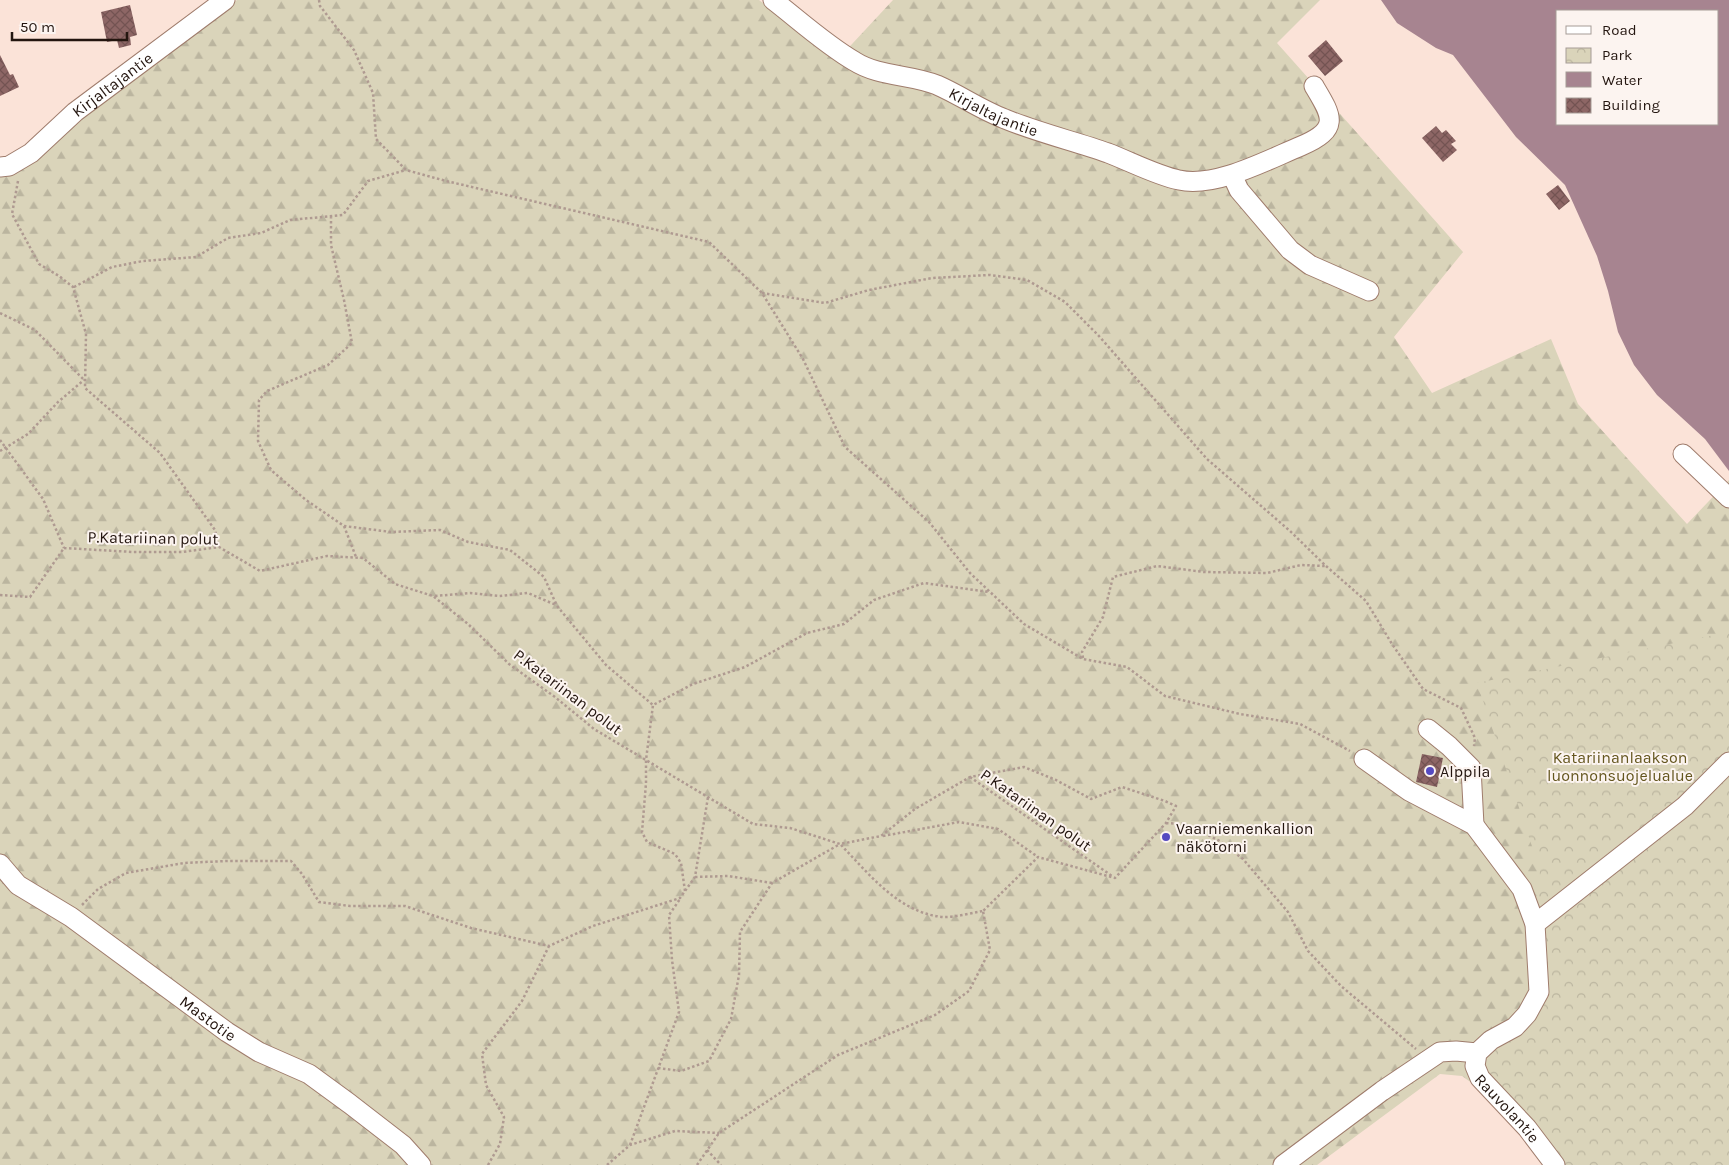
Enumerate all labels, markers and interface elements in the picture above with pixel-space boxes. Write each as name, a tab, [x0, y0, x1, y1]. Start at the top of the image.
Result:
scale bar	[12, 10, 128, 42]
legend	[1556, 10, 1719, 125]
text: 50 m	[20, 18, 55, 36]
text: Road	[1602, 21, 1637, 39]
text: Park	[1602, 46, 1632, 64]
street label: Kirjaltajantie	[68, 48, 156, 121]
text: Water	[1602, 71, 1643, 89]
street label: Kirjaltajantie	[946, 83, 1041, 140]
text: Building	[1602, 96, 1660, 114]
street label: P.Katariinan polut	[88, 527, 218, 549]
street label: P.Katariinan polut	[510, 645, 626, 739]
park label: Katariinanlaakson luonnonsuojelualue	[1547, 748, 1693, 785]
place label: Alppila	[1440, 762, 1490, 781]
street label: P.Katariinan polut	[977, 765, 1095, 855]
marker: Alppila	[1424, 765, 1436, 777]
place label: Vaarniemenkallion näkötorni	[1176, 819, 1313, 856]
marker: Vaarniemenkallion näkötorni	[1160, 831, 1172, 843]
street label: Mastotie	[177, 991, 240, 1045]
street label: Rauvolantie	[1471, 1069, 1544, 1146]

